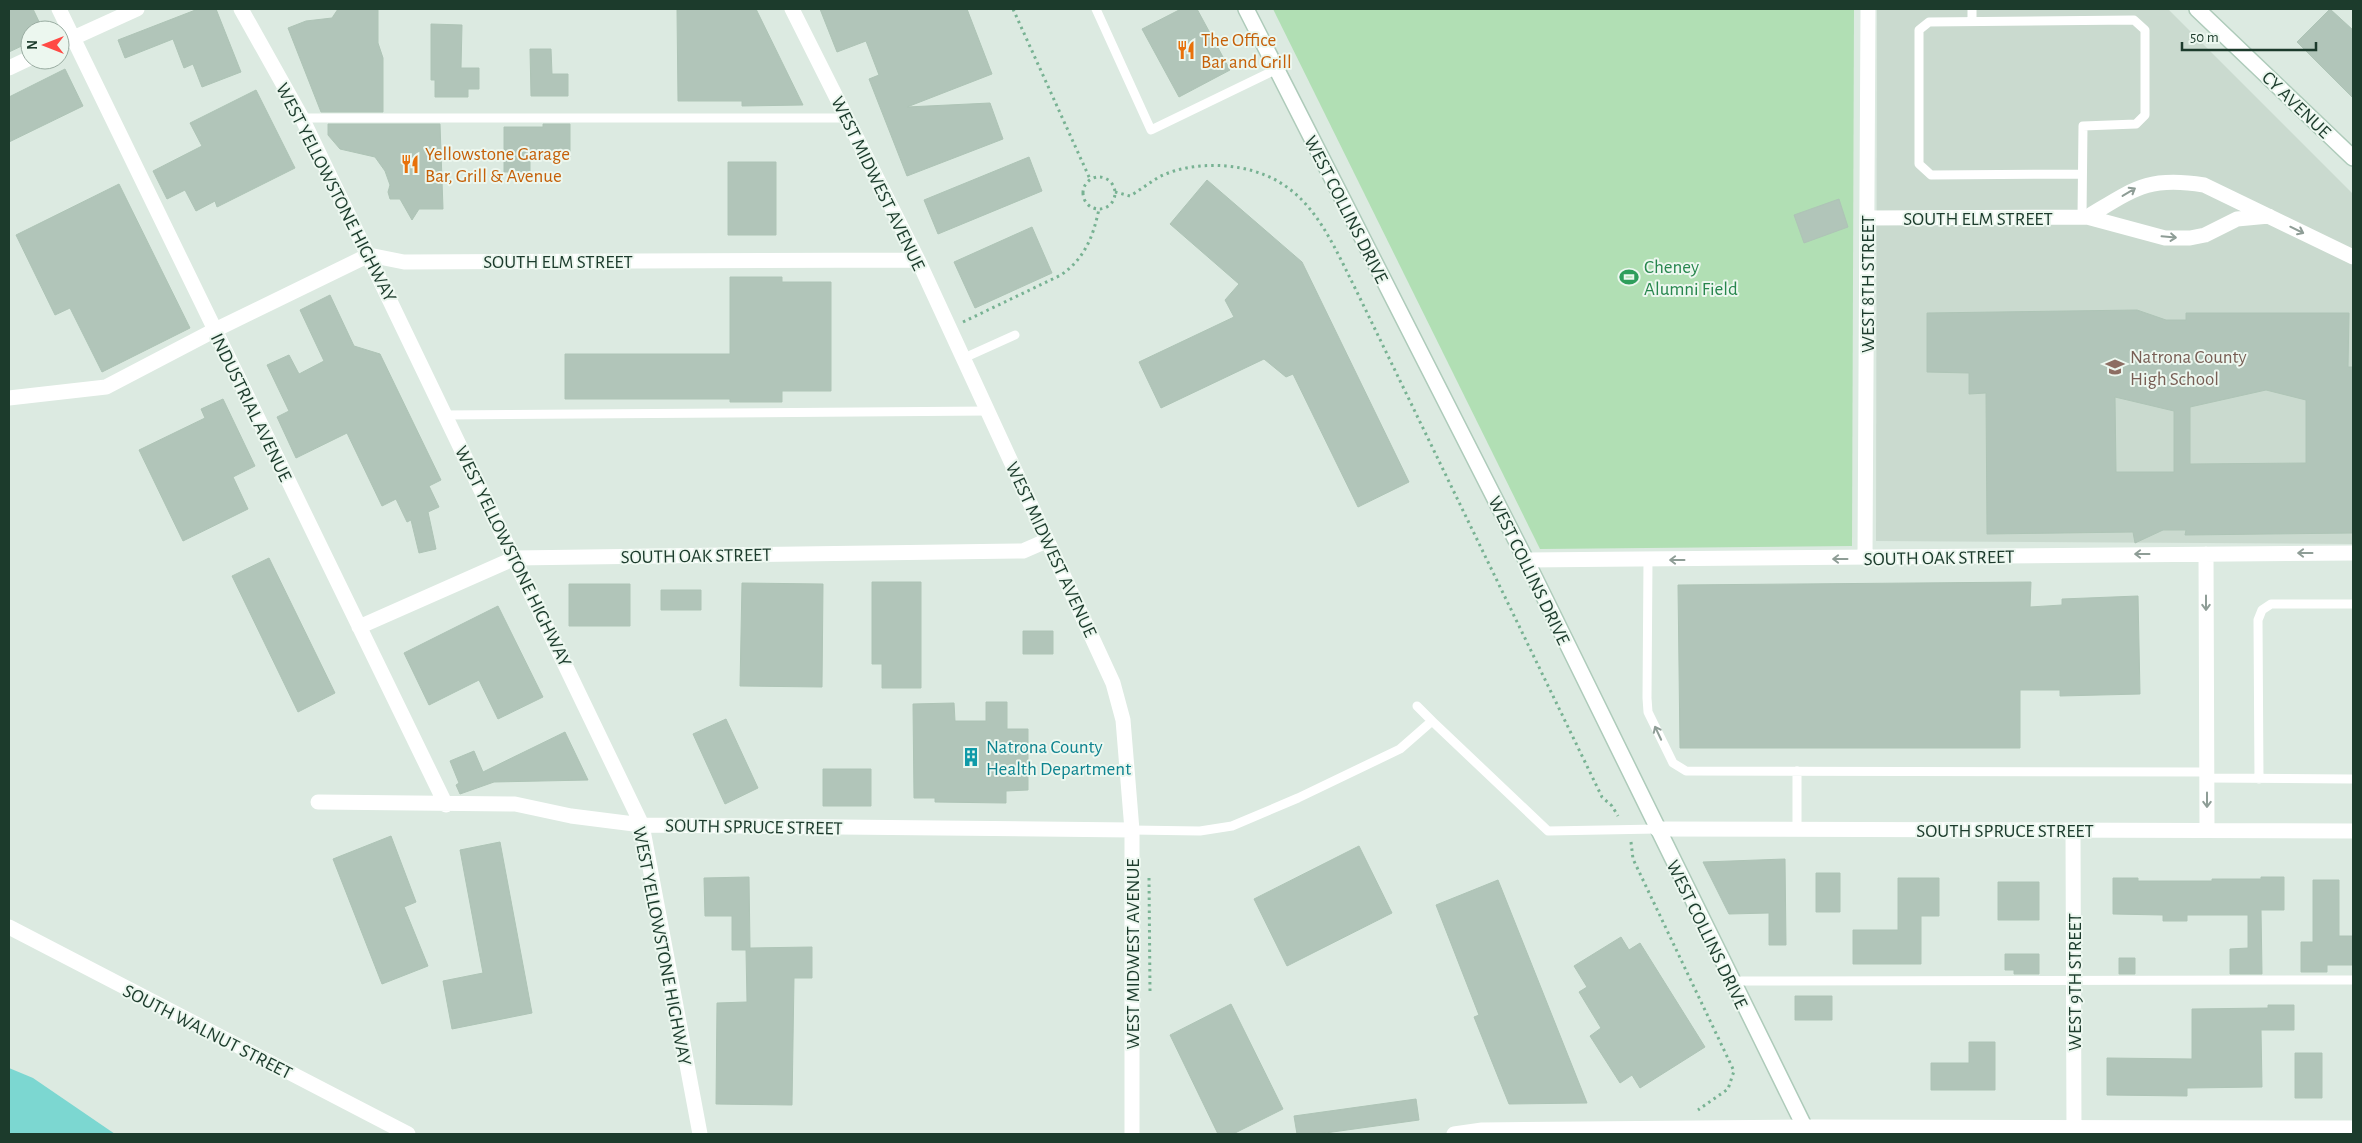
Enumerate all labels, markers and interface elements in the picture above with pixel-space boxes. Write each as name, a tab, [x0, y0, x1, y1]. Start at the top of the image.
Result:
north arrow	[20, 20, 70, 70]
scale bar	[2182, 20, 2316, 52]
text: 50 m	[2190, 30, 2219, 45]
place label: The Office Bar and Grill	[1201, 31, 1292, 72]
restaurant icon: The Office Bar and Grill	[1175, 39, 1197, 61]
text: N	[26, 40, 40, 50]
street label: CY AVENUE	[2258, 68, 2334, 142]
street label: WEST YELLOWSTONE HIGHWAY	[272, 80, 399, 305]
street label: WEST MIDWEST AVENUE	[827, 94, 928, 274]
street label: WEST COLLINS DRIVE	[1300, 133, 1391, 286]
place label: Yellowstone Garage Bar, Grill & Avenue	[425, 145, 570, 186]
restaurant icon: Yellowstone Garage Bar, Grill & Avenue	[399, 153, 421, 175]
one-way arrow	[2121, 186, 2135, 196]
street label: SOUTH ELM STREET	[1903, 210, 2053, 229]
street label: WEST 8TH STREET	[1859, 215, 1878, 353]
one-way arrow	[2289, 226, 2304, 235]
one-way arrow	[2160, 233, 2176, 242]
street label: SOUTH ELM STREET	[483, 253, 633, 272]
place label: Cheney Alumni Field	[1644, 258, 1738, 299]
sports icon: Cheney Alumni Field	[1618, 266, 1640, 288]
street label: INDUSTRIAL AVENUE	[207, 331, 295, 485]
place label: Natrona County High School	[2130, 348, 2247, 389]
school or university icon: Natrona County High School	[2104, 356, 2126, 378]
street label: WEST YELLOWSTONE HIGHWAY	[451, 443, 574, 670]
street label: WEST MIDWEST AVENUE	[1002, 459, 1100, 640]
street label: WEST COLLINS DRIVE	[1484, 493, 1573, 648]
street label: SOUTH OAK STREET	[620, 546, 772, 567]
street label: SOUTH OAK STREET	[1863, 548, 2015, 569]
one-way arrow	[2297, 548, 2313, 558]
one-way arrow	[2134, 549, 2150, 559]
one-way arrow	[1832, 554, 1848, 564]
one-way arrow	[1669, 555, 1686, 565]
one-way arrow	[2201, 594, 2211, 610]
one-way arrow	[1653, 726, 1663, 741]
place label: Natrona County Health Department	[986, 738, 1131, 779]
building icon: Natrona County Health Department	[960, 746, 982, 768]
one-way arrow	[2202, 792, 2212, 808]
street label: SOUTH SPRUCE STREET	[665, 816, 843, 839]
street label: SOUTH SPRUCE STREET	[1916, 822, 2094, 841]
street label: WEST YELLOWSTONE HIGHWAY	[629, 825, 694, 1067]
street label: WEST COLLINS DRIVE	[1662, 857, 1751, 1012]
street label: WEST MIDWEST AVENUE	[1124, 859, 1143, 1050]
street label: WEST 9TH STREET	[2066, 913, 2085, 1051]
street label: SOUTH WALNUT STREET	[120, 981, 295, 1083]

